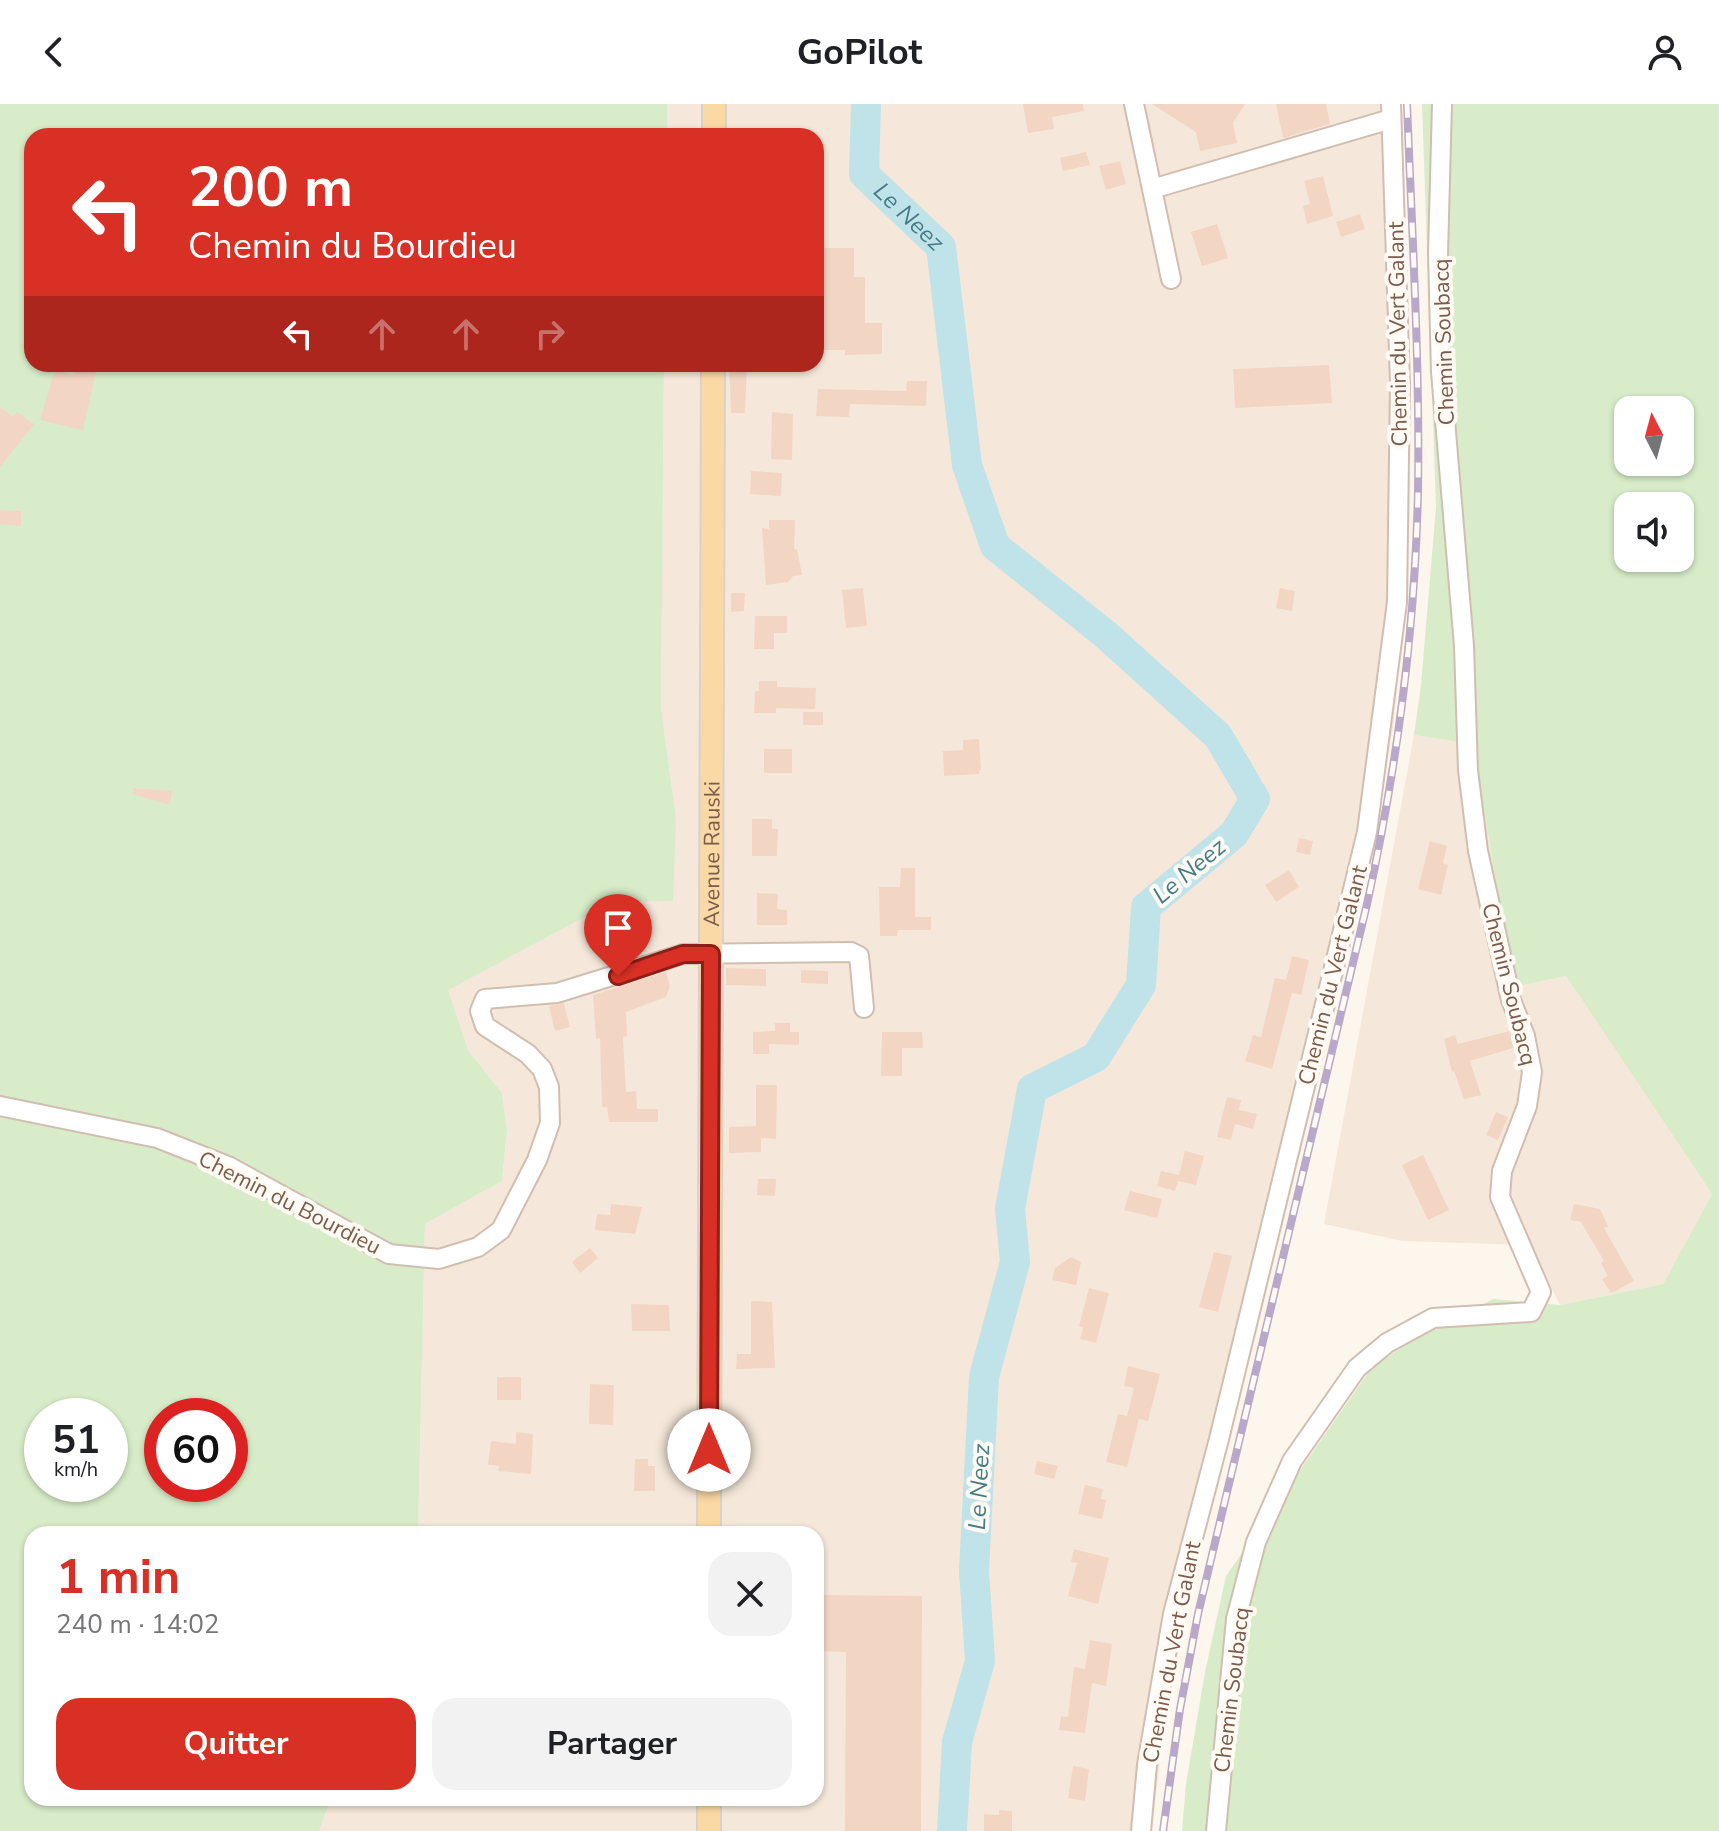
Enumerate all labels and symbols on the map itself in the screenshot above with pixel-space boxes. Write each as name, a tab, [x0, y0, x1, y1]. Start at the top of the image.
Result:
water label: Le Neez	[867, 175, 952, 259]
street label: Chemin du Vert Galant	[1381, 221, 1415, 447]
street label: Chemin Soubacq	[1426, 258, 1462, 426]
north arrow	[1614, 396, 1694, 476]
street label: Avenue Rauski	[697, 781, 728, 927]
water label: Le Neez	[1146, 830, 1233, 911]
street label: Chemin du Vert Galant	[1291, 862, 1375, 1088]
pin	[584, 894, 652, 976]
street label: Chemin Soubacq	[1474, 900, 1544, 1069]
street label: Chemin du Bourdieu	[193, 1144, 386, 1262]
speed limit sign: 60	[144, 1398, 248, 1502]
position arrow	[667, 1408, 751, 1492]
water label: Le Neez	[961, 1442, 997, 1531]
street label: Chemin du Vert Galant	[1136, 1538, 1208, 1766]
street label: Chemin Soubacq	[1207, 1606, 1257, 1775]

